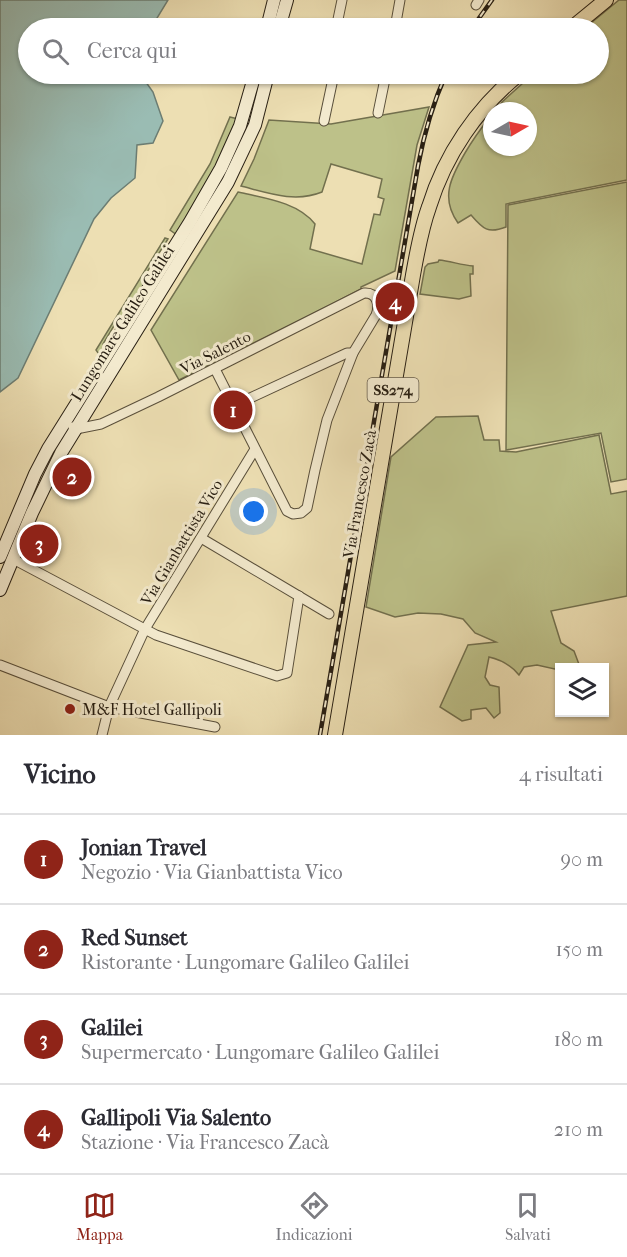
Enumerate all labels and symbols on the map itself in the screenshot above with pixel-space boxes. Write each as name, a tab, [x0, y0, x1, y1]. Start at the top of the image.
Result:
north arrow	[483, 102, 537, 156]
street label: Lungomare Galileo Galilei	[67, 242, 178, 405]
pin: 4	[376, 280, 414, 324]
street label: Via Salento	[176, 327, 254, 379]
road number: SS274	[368, 378, 418, 402]
pin: 1	[214, 388, 252, 432]
street label: Via Francesco Zacà	[339, 428, 380, 561]
pin: 2	[52, 454, 92, 500]
street label: Via Gianbattista Vico	[136, 476, 226, 609]
your location	[239, 497, 268, 526]
pin: 3	[20, 522, 58, 566]
place label: M&F Hotel Gallipoli	[82, 700, 222, 719]
marker: M&F Hotel Gallipoli	[63, 702, 77, 716]

